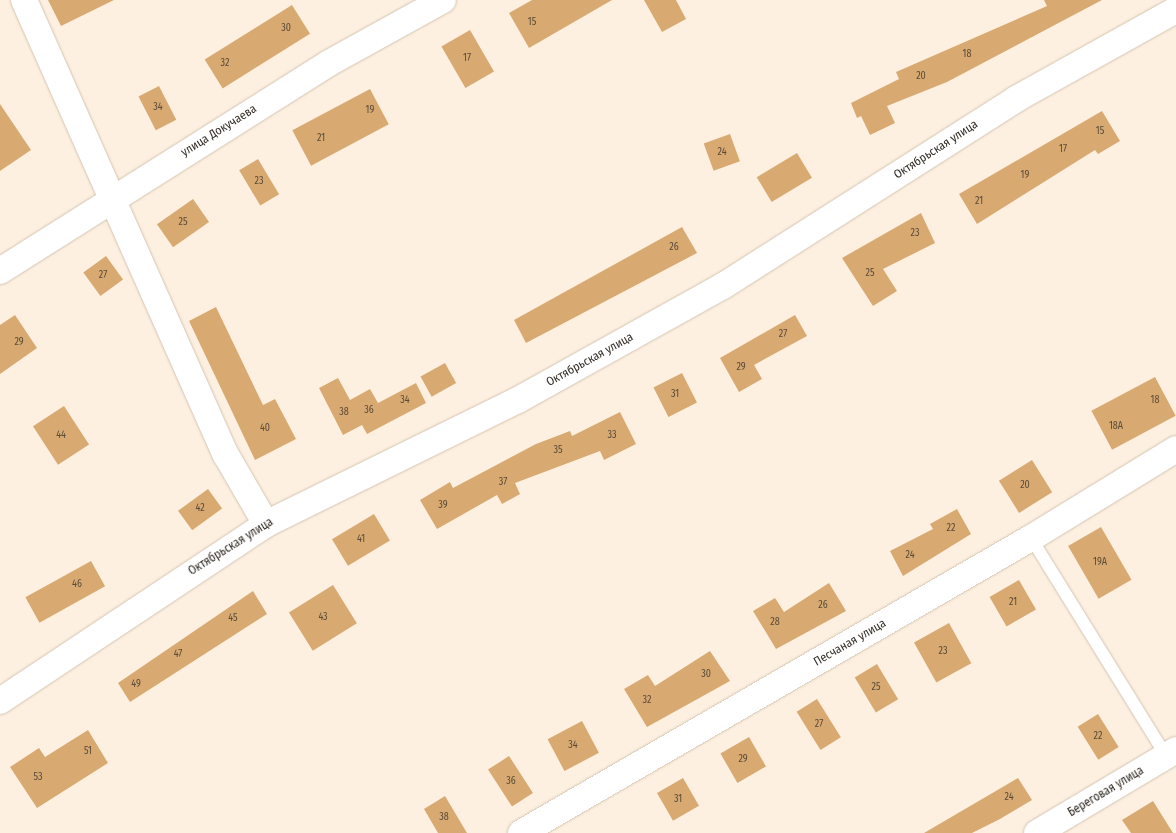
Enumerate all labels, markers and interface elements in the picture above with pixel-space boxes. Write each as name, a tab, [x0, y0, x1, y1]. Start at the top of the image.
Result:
house number: 15	[528, 17, 536, 29]
house number: 30	[281, 23, 291, 35]
house number: 18	[963, 49, 971, 61]
house number: 17	[463, 53, 471, 65]
house number: 32	[221, 58, 229, 70]
house number: 20	[916, 71, 926, 83]
house number: 34	[153, 102, 163, 114]
street label: улица Докучаева	[179, 102, 259, 160]
house number: 19	[366, 105, 374, 117]
street label: Октябрьская улица	[891, 117, 981, 183]
house number: 15	[1096, 126, 1104, 138]
house number: 21	[317, 133, 325, 145]
house number: 17	[1059, 144, 1067, 156]
house number: 24	[717, 147, 727, 159]
house number: 19	[1021, 170, 1029, 182]
house number: 23	[255, 176, 263, 188]
house number: 21	[975, 196, 983, 208]
house number: 25	[179, 217, 187, 229]
house number: 23	[911, 228, 919, 240]
house number: 26	[669, 242, 679, 254]
house number: 25	[866, 268, 874, 280]
house number: 27	[99, 270, 107, 282]
house number: 27	[779, 329, 787, 341]
street label: Октябрьская улица	[544, 330, 636, 390]
house number: 29	[14, 337, 24, 349]
house number: 29	[736, 362, 746, 374]
house number: 31	[671, 389, 679, 401]
house number: 34	[400, 395, 410, 407]
house number: 18	[1151, 395, 1159, 407]
house number: 36	[364, 405, 374, 417]
house number: 38	[339, 407, 349, 419]
house number: 18А	[1109, 421, 1123, 433]
house number: 40	[260, 423, 270, 435]
house number: 44	[56, 430, 66, 442]
house number: 33	[607, 430, 617, 442]
house number: 35	[553, 445, 563, 457]
house number: 37	[499, 477, 507, 489]
house number: 20	[1020, 480, 1030, 492]
house number: 39	[438, 500, 448, 512]
house number: 42	[195, 503, 205, 515]
street label: Октябрьская улица	[186, 515, 276, 579]
house number: 22	[947, 523, 955, 535]
house number: 41	[357, 534, 365, 546]
house number: 24	[905, 550, 915, 562]
house number: 19А	[1093, 557, 1107, 569]
house number: 46	[72, 579, 82, 591]
house number: 21	[1009, 597, 1017, 609]
house number: 26	[818, 600, 828, 612]
house number: 43	[318, 612, 328, 624]
house number: 45	[228, 613, 238, 625]
street label: Песчаная улица	[811, 616, 889, 670]
house number: 28	[770, 617, 780, 629]
house number: 23	[939, 646, 947, 658]
house number: 47	[174, 649, 182, 661]
house number: 30	[701, 669, 711, 681]
house number: 49	[131, 679, 141, 691]
house number: 25	[872, 682, 880, 694]
house number: 32	[643, 695, 651, 707]
house number: 27	[815, 719, 823, 731]
house number: 22	[1094, 731, 1102, 743]
house number: 34	[568, 740, 578, 752]
house number: 51	[84, 746, 92, 758]
house number: 29	[738, 754, 748, 766]
street label: Береговая улица	[1066, 764, 1146, 820]
house number: 53	[33, 772, 43, 784]
house number: 36	[506, 776, 516, 788]
house number: 24	[1004, 792, 1014, 804]
house number: 31	[674, 794, 682, 806]
house number: 38	[439, 812, 449, 824]

